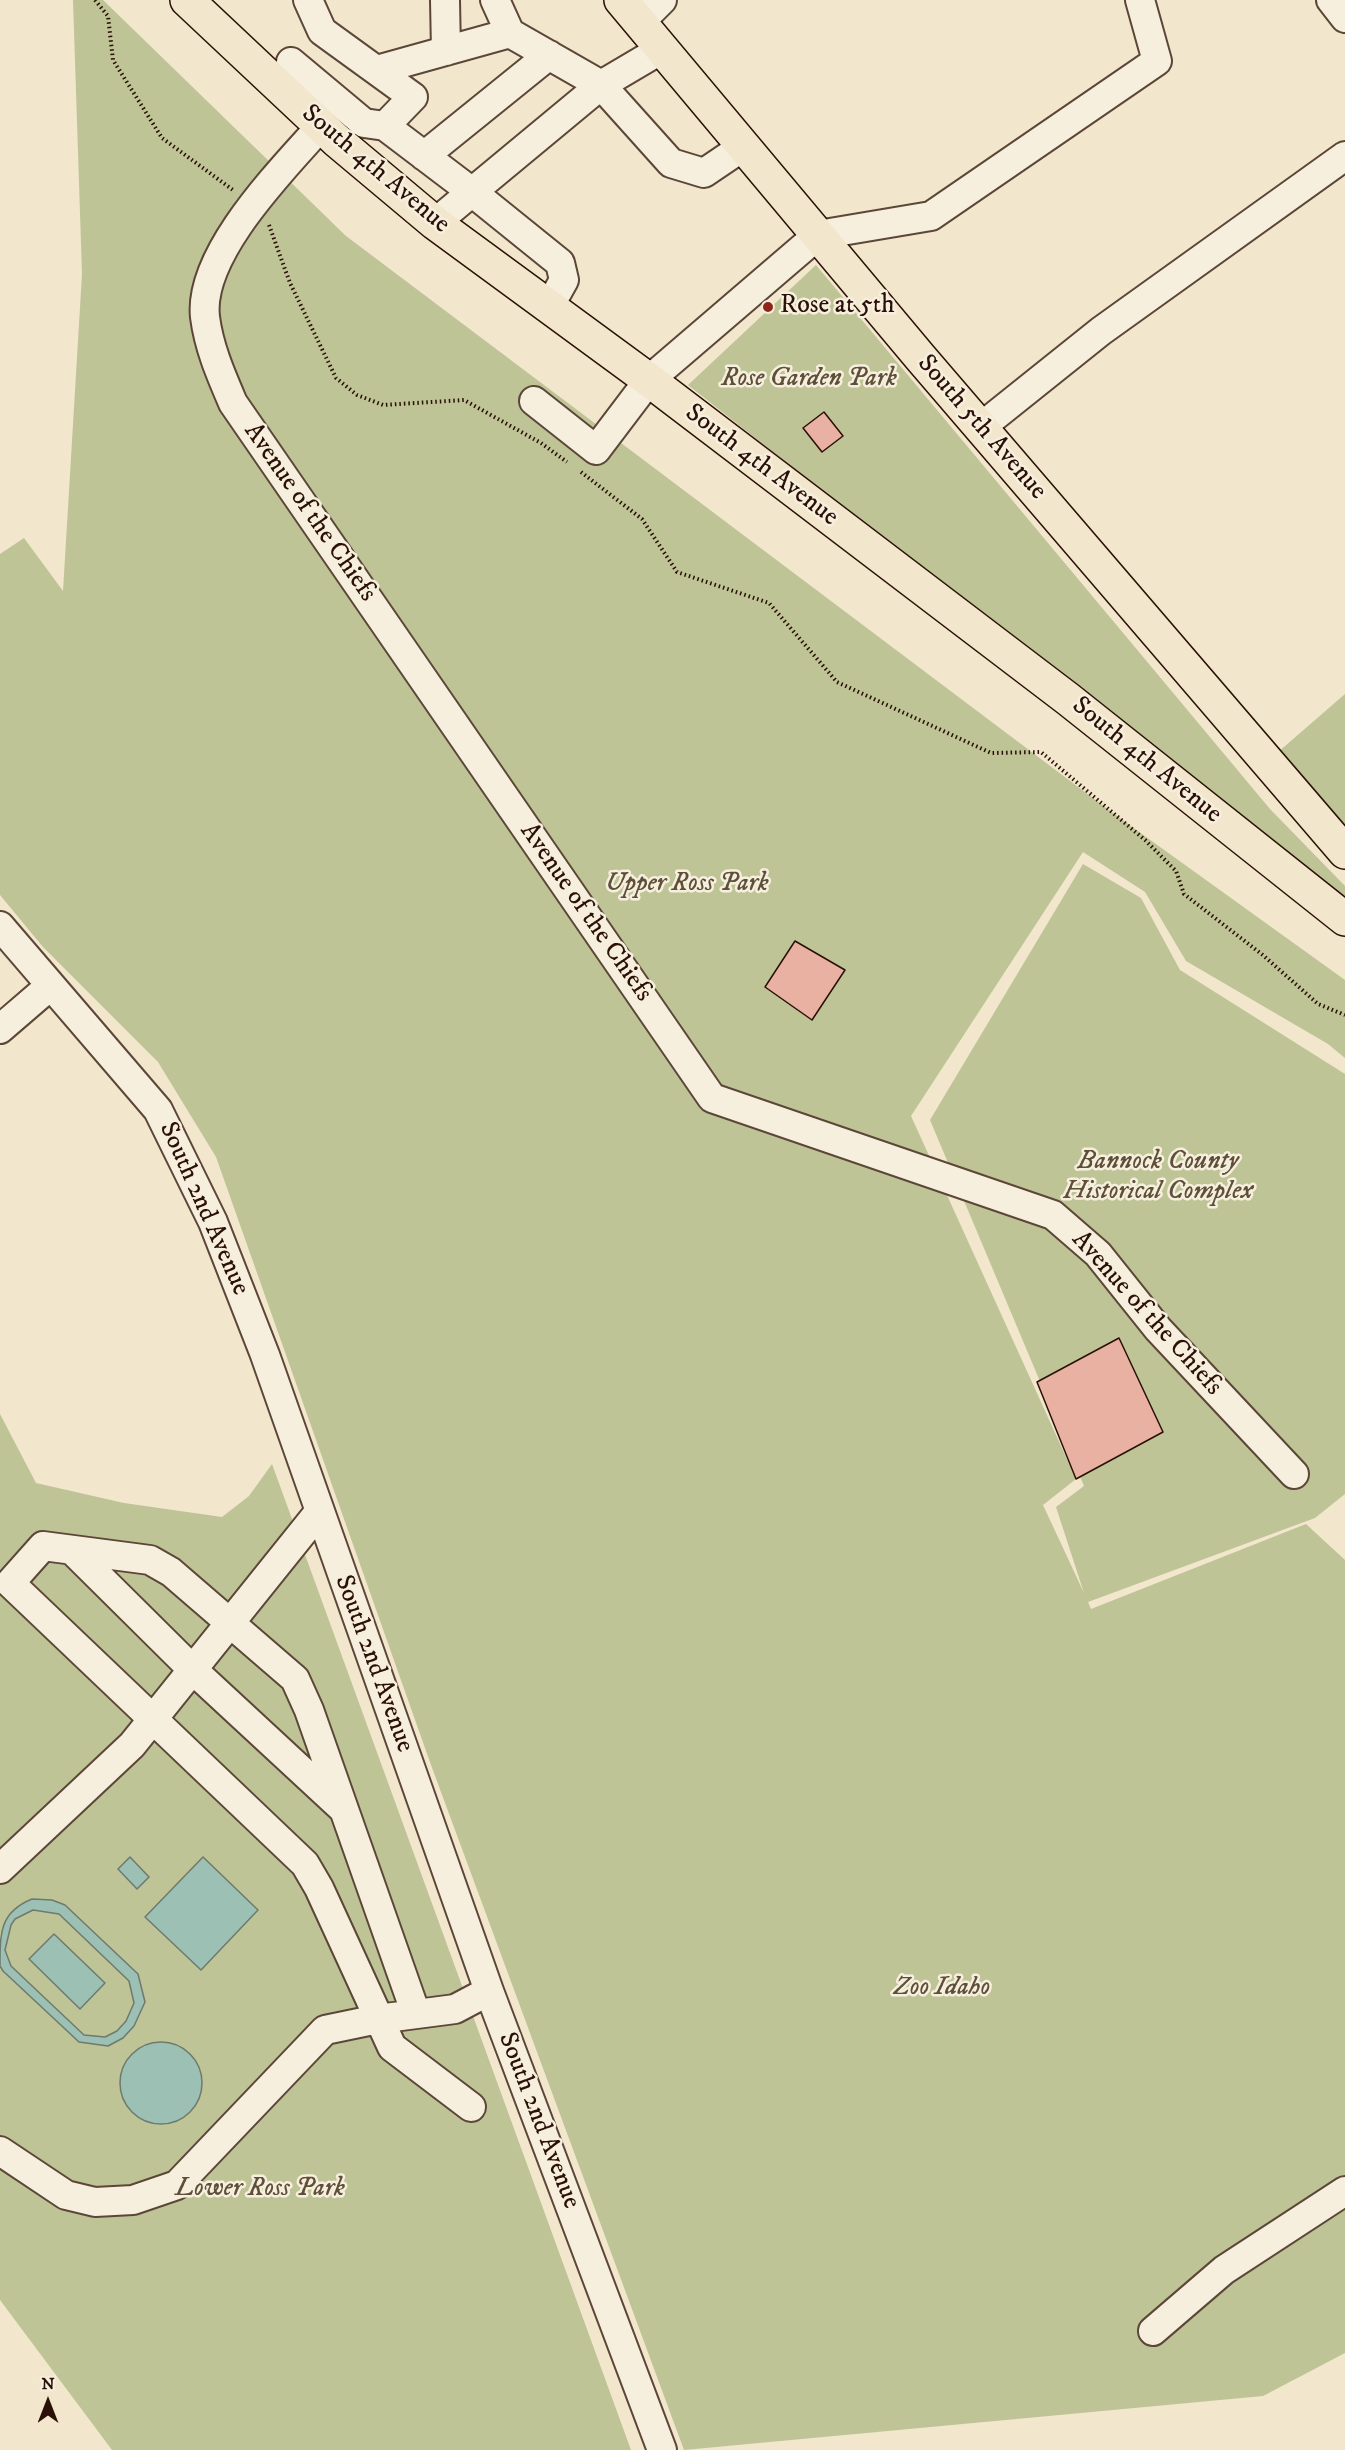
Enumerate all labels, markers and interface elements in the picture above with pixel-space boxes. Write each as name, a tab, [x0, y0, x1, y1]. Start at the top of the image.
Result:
street label: South 4th Avenue	[295, 99, 455, 241]
place label: Rose at 5th	[780, 291, 895, 323]
marker: Rose at 5th	[761, 300, 775, 314]
street label: South 5th Avenue	[910, 349, 1052, 507]
park label: Rose Garden Park	[721, 364, 897, 396]
street label: South 4th Avenue	[678, 398, 844, 534]
street label: Avenue of the Chiefs	[236, 418, 382, 608]
street label: South 4th Avenue	[1065, 691, 1227, 831]
street label: Avenue of the Chiefs	[512, 818, 658, 1008]
park label: Upper Ross Park	[605, 869, 769, 901]
street label: South 2nd Avenue	[151, 1118, 255, 1300]
park label: Bannock County Historical Complex	[1063, 1147, 1253, 1208]
street label: Avenue of the Chiefs	[1064, 1225, 1228, 1403]
street label: South 2nd Avenue	[327, 1571, 419, 1757]
park label: Zoo Idaho	[894, 1973, 990, 2005]
street label: South 2nd Avenue	[490, 2029, 586, 2213]
park label: Lower Ross Park	[175, 2174, 345, 2206]
north arrow	[18, 2372, 78, 2432]
text: N	[41, 2374, 55, 2394]

